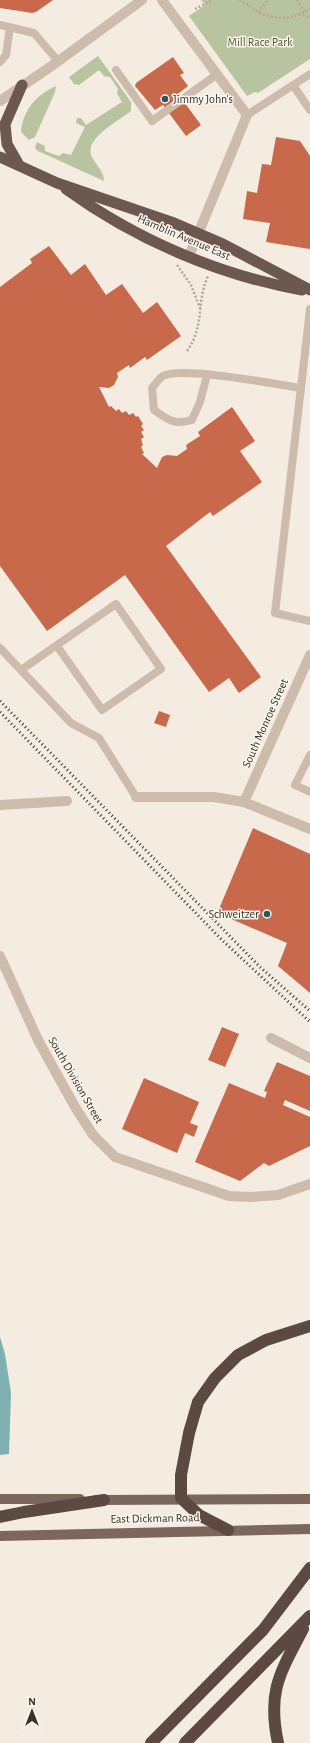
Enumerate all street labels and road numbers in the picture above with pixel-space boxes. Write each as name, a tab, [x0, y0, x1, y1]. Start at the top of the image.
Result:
street label: Hamblin Avenue East	[136, 212, 232, 262]
street label: South Monroe Street	[240, 677, 290, 769]
street label: South Division Street	[46, 1035, 106, 1125]
street label: East Dickman Road	[110, 1511, 200, 1525]

